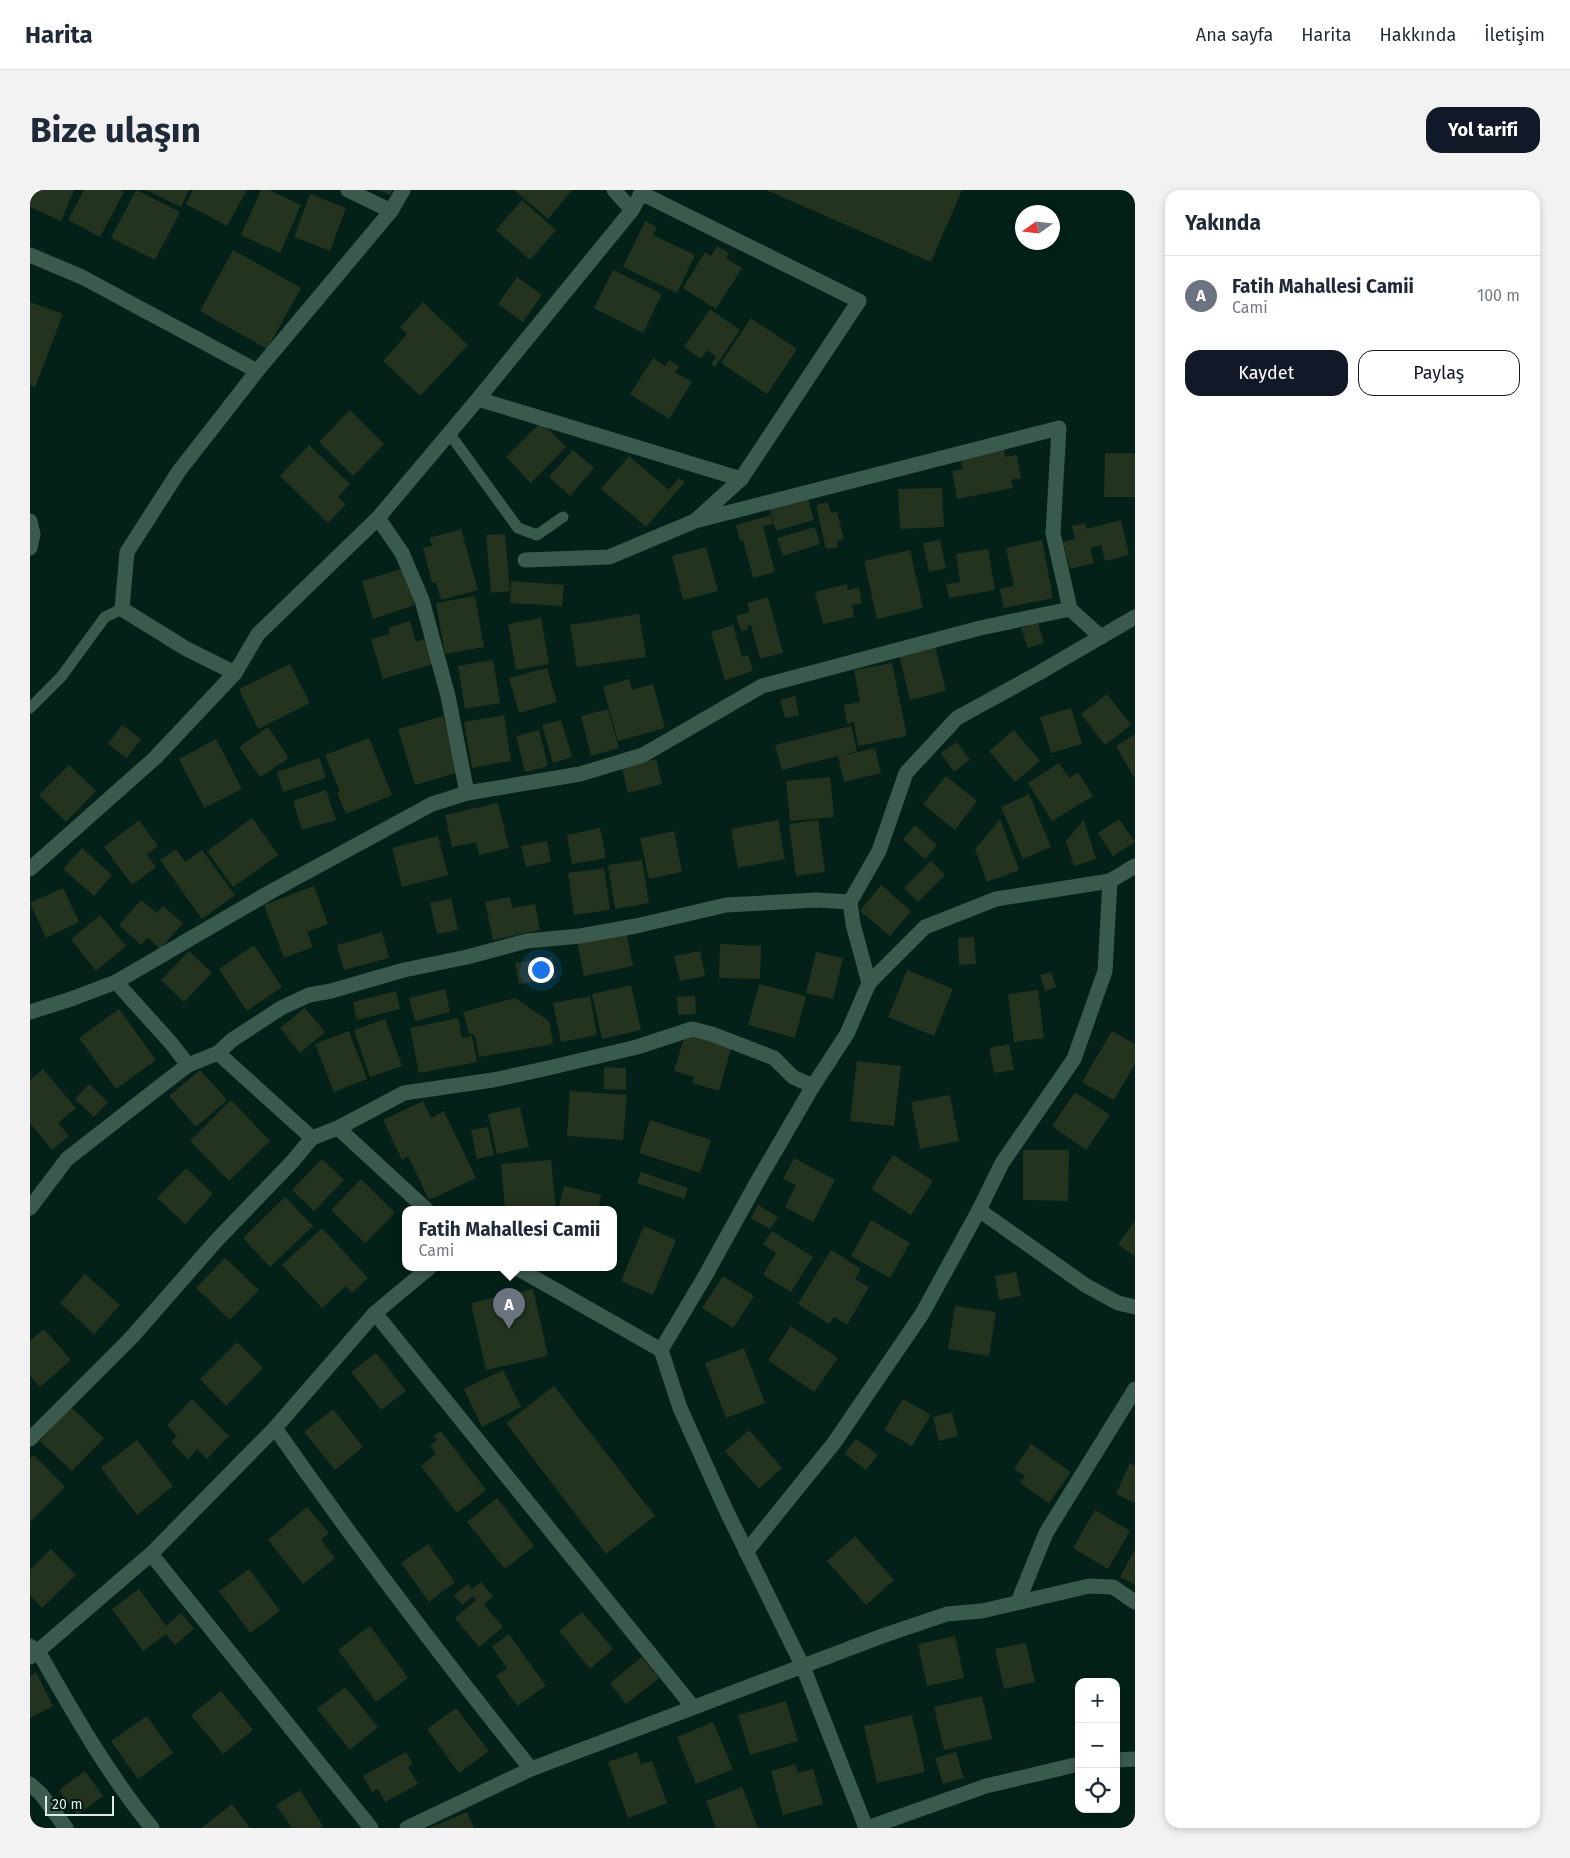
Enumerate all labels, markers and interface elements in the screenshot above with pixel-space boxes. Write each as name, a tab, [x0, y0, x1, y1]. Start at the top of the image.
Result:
text: Harita	[25, 21, 93, 49]
text: Ana sayfa	[1196, 24, 1273, 46]
text: Harita	[1301, 24, 1352, 46]
text: Hakkında	[1380, 24, 1456, 46]
text: İletişim	[1484, 24, 1545, 46]
button: Yol tarifi	[1426, 107, 1540, 153]
text: Bize ulaşın	[30, 109, 201, 151]
north arrow	[1015, 205, 1060, 250]
text: Yakında	[1185, 210, 1261, 236]
text: Fatih Mahallesi Camii	[1232, 275, 1414, 298]
text: A	[1196, 286, 1206, 305]
text: 100 m	[1477, 286, 1520, 305]
text: Cami	[1232, 298, 1268, 317]
button: Kaydet	[1185, 350, 1348, 396]
button: Paylaş	[1358, 350, 1520, 396]
your location	[528, 957, 554, 983]
popup	[402, 1206, 617, 1271]
text: Fatih Mahallesi Camii	[419, 1218, 600, 1241]
text: Cami	[419, 1241, 454, 1260]
pin: A	[493, 1288, 525, 1329]
map controls	[1075, 1678, 1120, 1813]
button: +	[1075, 1678, 1120, 1723]
button: −	[1075, 1723, 1120, 1768]
button: locate	[1075, 1768, 1120, 1813]
scale bar	[45, 1793, 114, 1816]
text: 20 m	[52, 1796, 82, 1813]

